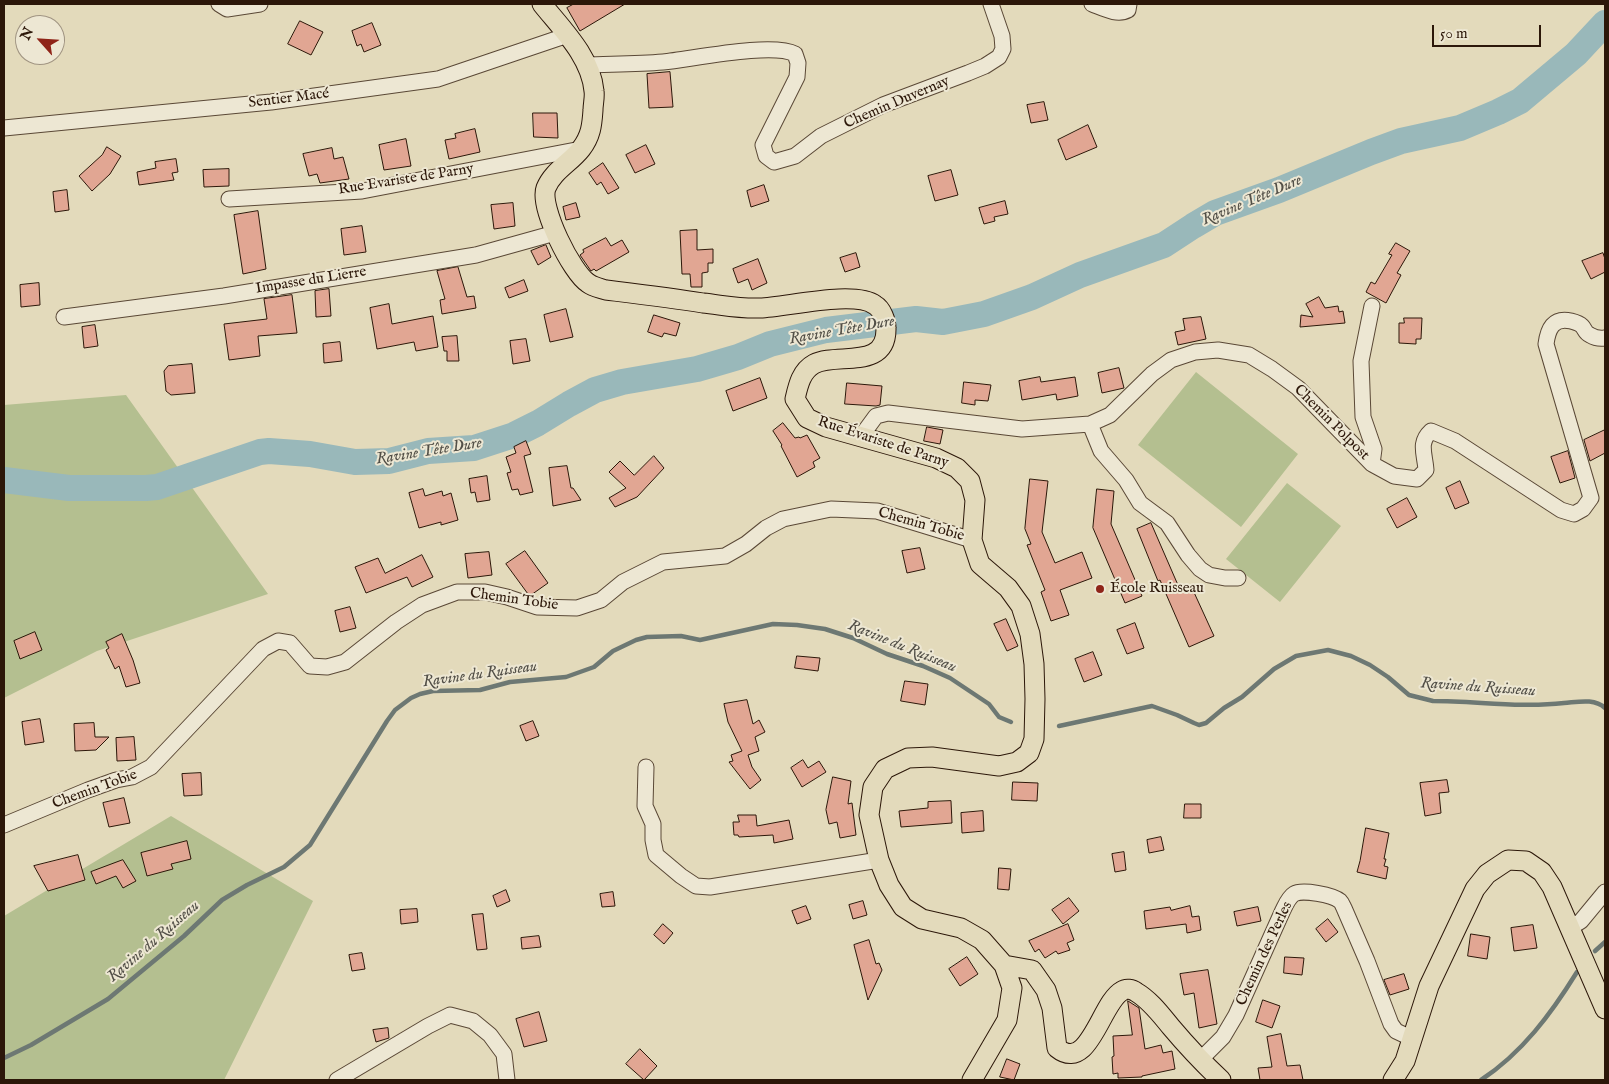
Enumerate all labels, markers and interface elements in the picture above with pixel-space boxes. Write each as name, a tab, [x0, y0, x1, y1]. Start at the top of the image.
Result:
north arrow	[15, 15, 65, 65]
scale bar	[1434, 15, 1543, 47]
text: N	[17, 24, 38, 43]
text: 50 m	[1440, 24, 1468, 43]
street label: Chemin Duvernay	[842, 73, 952, 133]
street label: Sentier Macé	[248, 85, 330, 113]
street label: Rue Evariste de Parny	[337, 160, 475, 200]
water label: Ravine Tête Dure	[1199, 171, 1305, 231]
street label: Impasse du Lierre	[254, 263, 368, 299]
water label: Ravine Tête Dure	[788, 312, 896, 350]
street label: Chemin Polpost	[1289, 381, 1373, 465]
street label: Rue Évariste de Parny	[815, 413, 951, 473]
water label: Ravine Tête Dure	[375, 434, 483, 470]
street label: Chemin Tobie	[876, 504, 966, 546]
place label: École Ruisseau	[1110, 580, 1204, 598]
marker: École Ruisseau	[1094, 583, 1106, 595]
street label: Chemin Tobie	[469, 585, 559, 615]
water label: Ravine du Ruisseau	[845, 616, 959, 678]
water label: Ravine du Ruisseau	[422, 657, 538, 693]
water label: Ravine du Ruisseau	[1420, 674, 1536, 702]
street label: Chemin Tobie	[50, 766, 140, 814]
water label: Ravine du Ruisseau	[104, 897, 204, 987]
street label: Chemin des Perles	[1233, 899, 1297, 1009]

